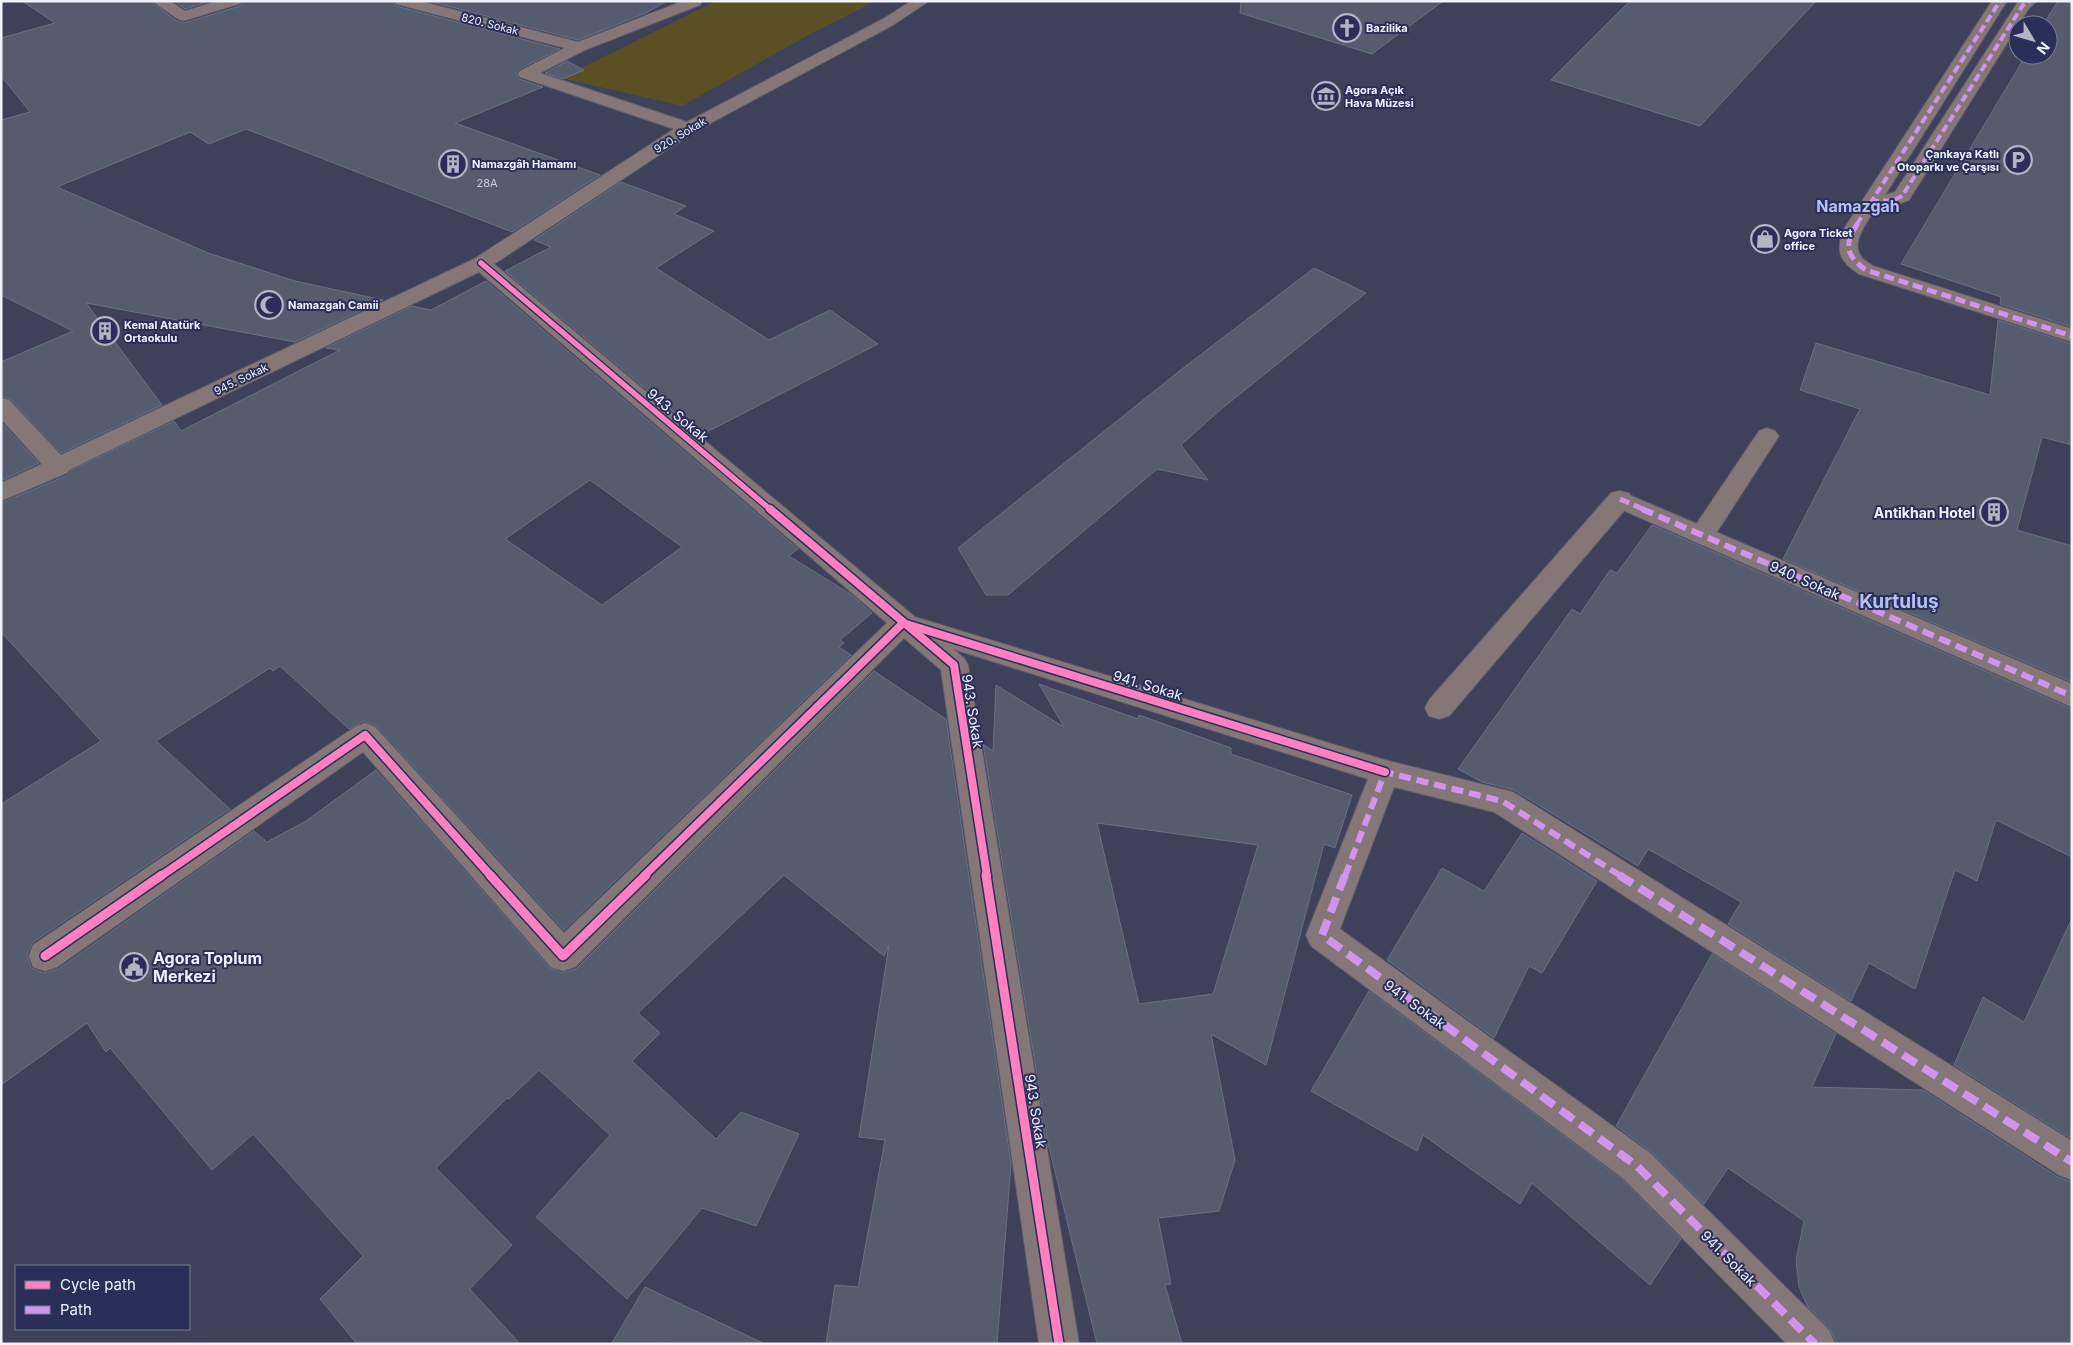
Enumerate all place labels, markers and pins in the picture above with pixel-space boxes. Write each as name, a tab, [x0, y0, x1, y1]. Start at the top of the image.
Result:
church icon: Bazilika	[1332, 13, 1362, 43]
place label: Bazilika	[1366, 21, 1408, 35]
museum icon: Agora Açık Hava Müzesi	[1311, 81, 1341, 111]
place label: Agora Açık Hava Müzesi	[1345, 83, 1414, 110]
parking icon: Çankaya Katlı Otoparkı ve Çarşısı	[2003, 145, 2033, 175]
place label: Çankaya Katlı Otoparkı ve Çarşısı	[1897, 147, 1999, 174]
building icon: Namazgâh Hamamı	[438, 149, 468, 179]
place label: Namazgâh Hamamı	[472, 157, 576, 171]
shop icon: Agora Ticket office	[1750, 224, 1780, 254]
place label: Agora Ticket office	[1784, 226, 1853, 253]
mosque icon: Namazgah Camii	[254, 290, 284, 320]
place label: Namazgah Camii	[288, 298, 379, 312]
building icon: Kemal Atatürk Ortaokulu	[90, 316, 120, 346]
place label: Kemal Atatürk Ortaokulu	[124, 318, 201, 345]
building icon: Antikhan Hotel	[1979, 497, 2009, 527]
place label: Antikhan Hotel	[1874, 504, 1975, 521]
place label: Agora Toplum Merkezi	[153, 948, 262, 986]
public building icon: Agora Toplum Merkezi	[119, 952, 149, 982]

